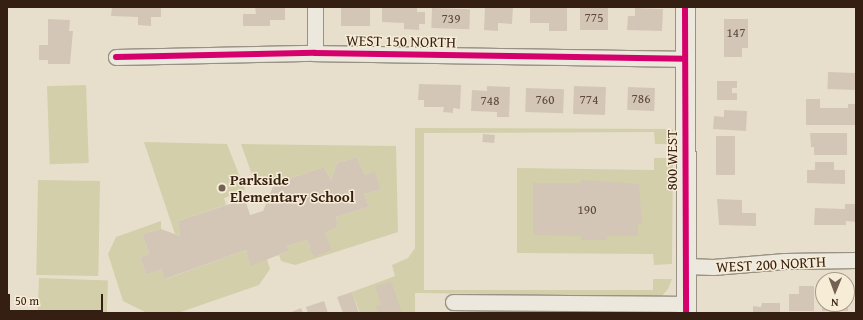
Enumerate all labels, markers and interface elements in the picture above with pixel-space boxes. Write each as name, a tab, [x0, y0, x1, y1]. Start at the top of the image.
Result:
house number: 775	[585, 10, 603, 26]
house number: 739	[442, 11, 460, 27]
house number: 147	[727, 25, 745, 41]
street label: WEST 150 NORTH	[346, 31, 456, 51]
house number: 786	[632, 91, 650, 107]
house number: 760	[536, 92, 554, 108]
house number: 774	[580, 92, 598, 108]
house number: 748	[481, 93, 499, 109]
street label: 800 WEST	[663, 129, 681, 191]
place label: Parkside Elementary School	[230, 170, 354, 205]
marker: Parkside Elementary School	[217, 183, 227, 193]
house number: 190	[578, 202, 596, 218]
street label: WEST 200 NORTH	[716, 252, 826, 276]
north arrow	[815, 272, 855, 312]
scale bar	[10, 286, 105, 312]
text: 50 m	[15, 292, 39, 309]
text: N	[831, 295, 839, 311]

